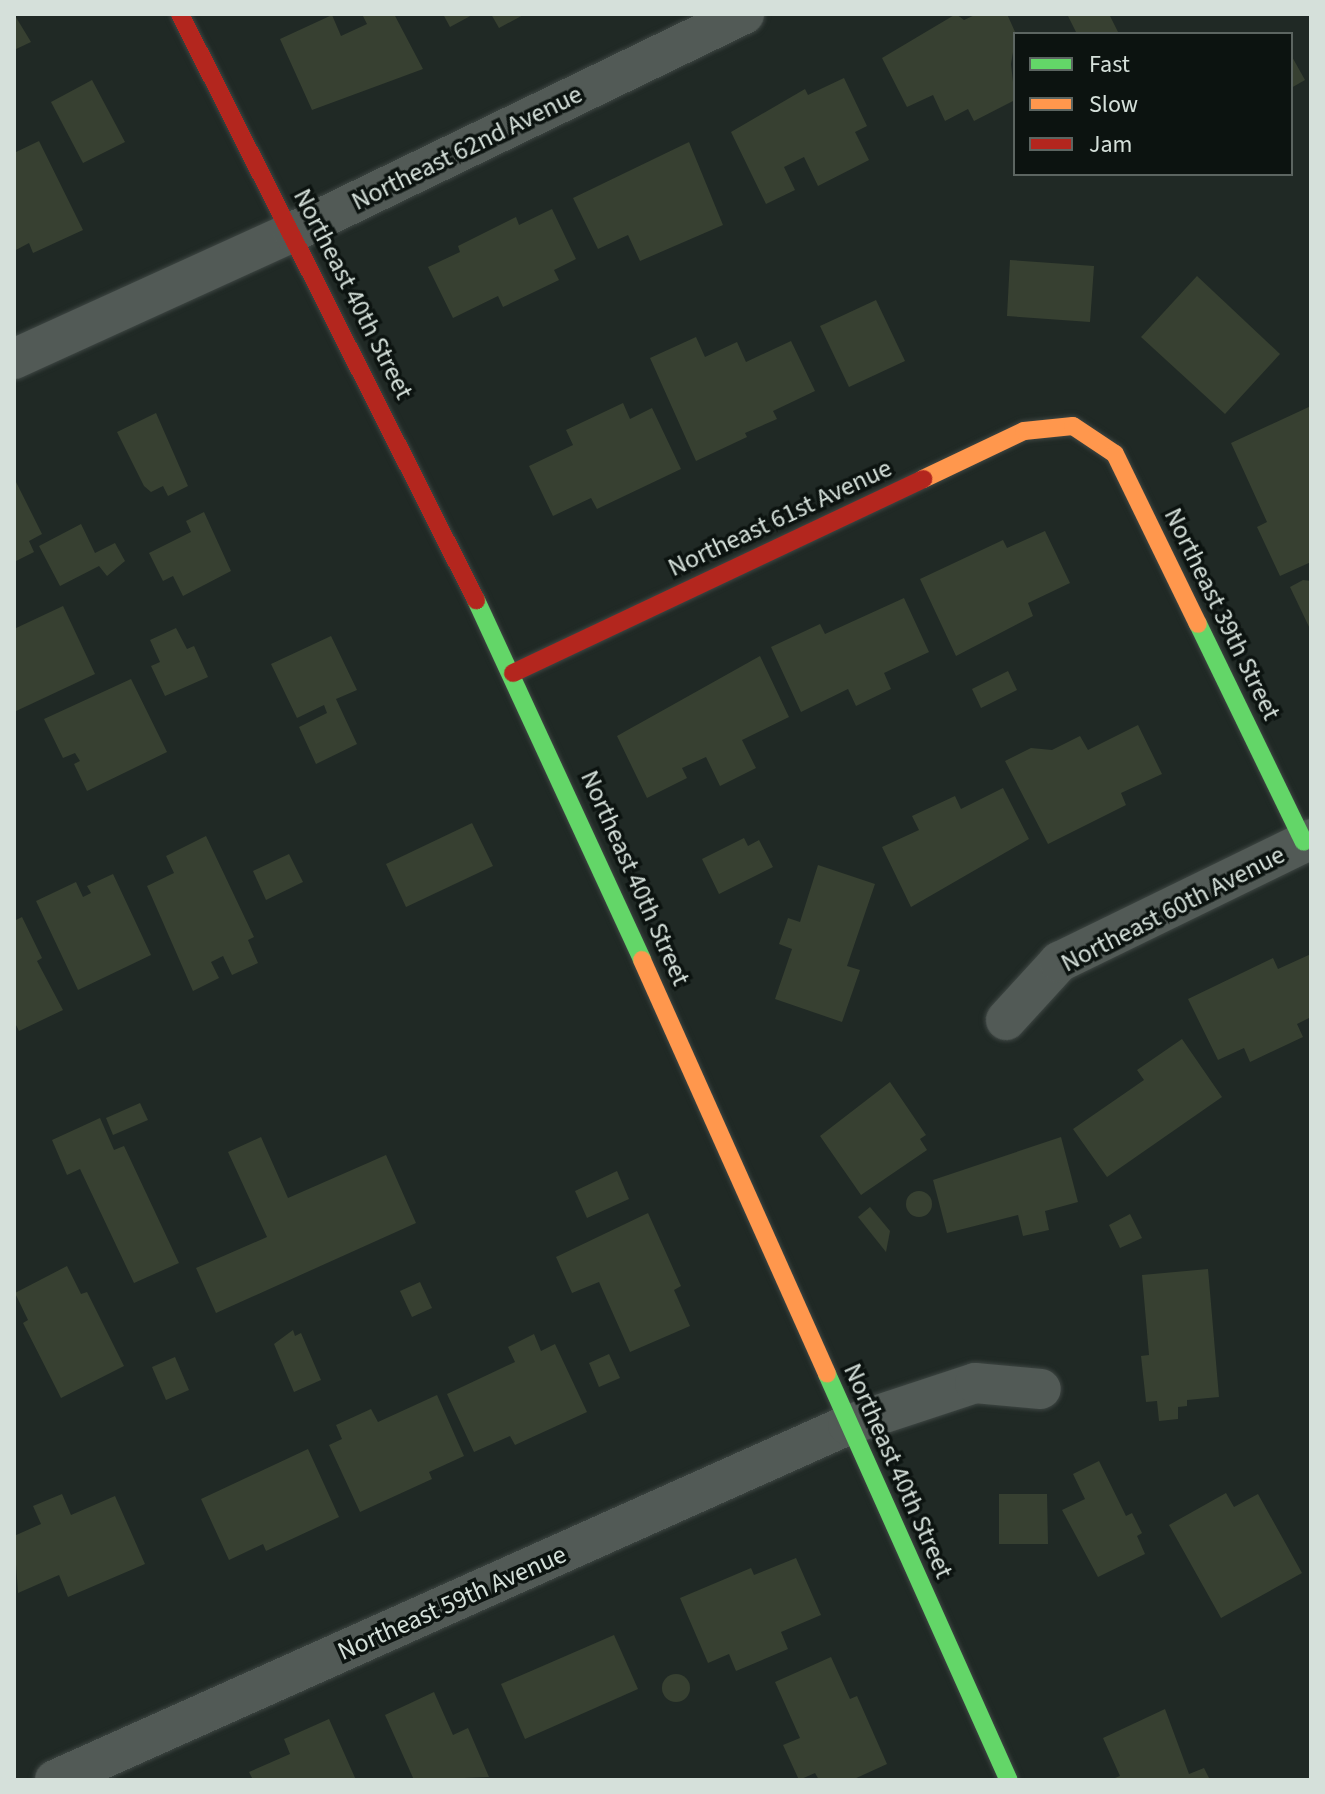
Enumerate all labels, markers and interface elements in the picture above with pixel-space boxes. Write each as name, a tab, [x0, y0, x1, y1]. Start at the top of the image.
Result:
legend	[1013, 32, 1293, 176]
text: Fast	[1089, 47, 1130, 82]
street label: Northeast 62nd Avenue	[347, 79, 587, 217]
text: Slow	[1089, 87, 1138, 122]
text: Jam	[1089, 127, 1133, 162]
street label: Northeast 40th Street	[286, 184, 420, 404]
street label: Northeast 61st Avenue	[663, 452, 897, 584]
street label: Northeast 39th Street	[1157, 503, 1287, 725]
street label: Northeast 40th Street	[574, 766, 696, 990]
street label: Northeast 60th Avenue	[1056, 839, 1290, 979]
street label: Northeast 40th Street	[837, 1359, 959, 1583]
street label: Northeast 59th Avenue	[333, 1539, 571, 1667]

